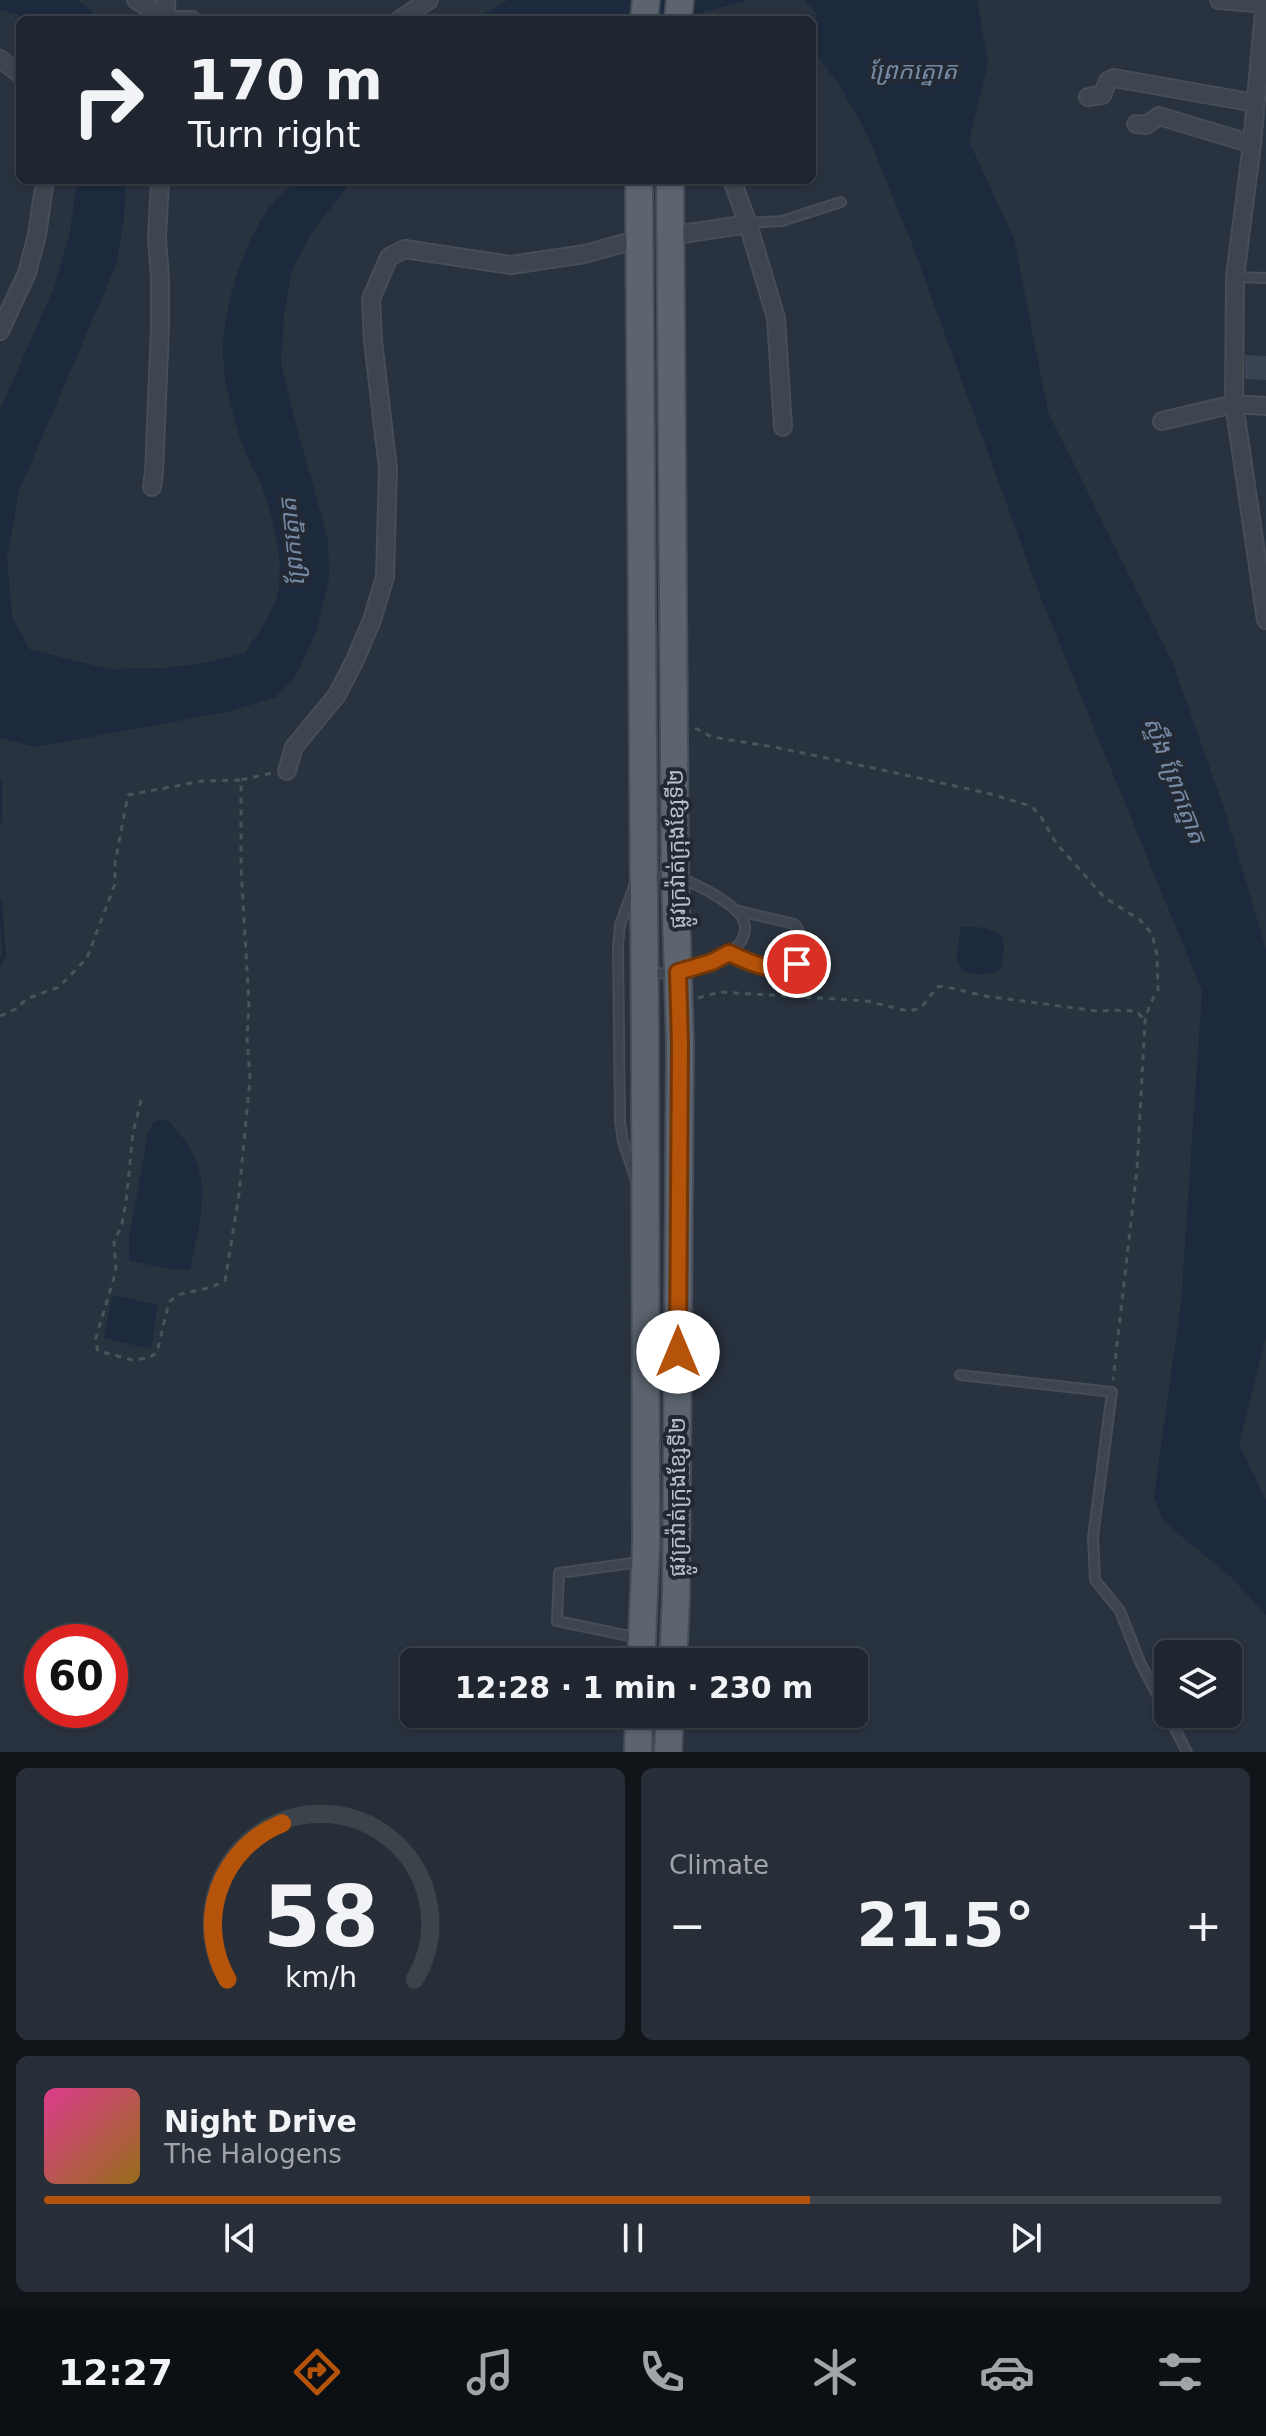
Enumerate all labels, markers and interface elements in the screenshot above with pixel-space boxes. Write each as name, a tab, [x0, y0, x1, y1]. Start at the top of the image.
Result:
text: 170 m	[188, 47, 383, 112]
icon: right	[56, 48, 160, 152]
water label: ព្រែកត្នោត	[869, 57, 959, 86]
text: Turn right	[188, 114, 360, 155]
water label: ព្រែកត្នោត	[273, 495, 311, 588]
water label: ស្ទឹង ព្រែកត្នោត	[1137, 712, 1213, 849]
street label: ផ្លូវក្រវ៉ាត់ក្រុងខ្សែទី២	[662, 769, 698, 929]
pin	[763, 930, 831, 998]
icon: arrive	[775, 942, 819, 986]
position arrow	[636, 1310, 720, 1394]
street label: ផ្លូវក្រវ៉ាត់ក្រុងខ្សែទី២	[664, 1417, 698, 1577]
speed limit sign: 60	[24, 1624, 128, 1728]
map controls	[1154, 1640, 1242, 1728]
button: layers	[1154, 1640, 1242, 1728]
text: 12:28 · 1 min · 230 m	[455, 1670, 813, 1705]
text: Climate	[669, 1850, 769, 1880]
text: 58	[263, 1869, 378, 1966]
text: 21.5°	[856, 1890, 1035, 1960]
text: −	[669, 1900, 706, 1951]
text: +	[1185, 1900, 1222, 1951]
text: km/h	[284, 1960, 357, 1994]
text: Night Drive	[164, 2104, 357, 2139]
text: The Halogens	[164, 2139, 342, 2169]
icon: previous	[218, 2216, 262, 2260]
icon: pause	[611, 2216, 655, 2260]
icon: next	[1004, 2216, 1048, 2260]
icon: directions	[289, 2344, 345, 2400]
icon: music	[462, 2344, 518, 2400]
icon: phone	[634, 2344, 690, 2400]
icon: climate	[807, 2344, 863, 2400]
icon: car	[979, 2344, 1035, 2400]
icon: filters	[1152, 2344, 1208, 2400]
text: 12:27	[58, 2352, 173, 2393]

